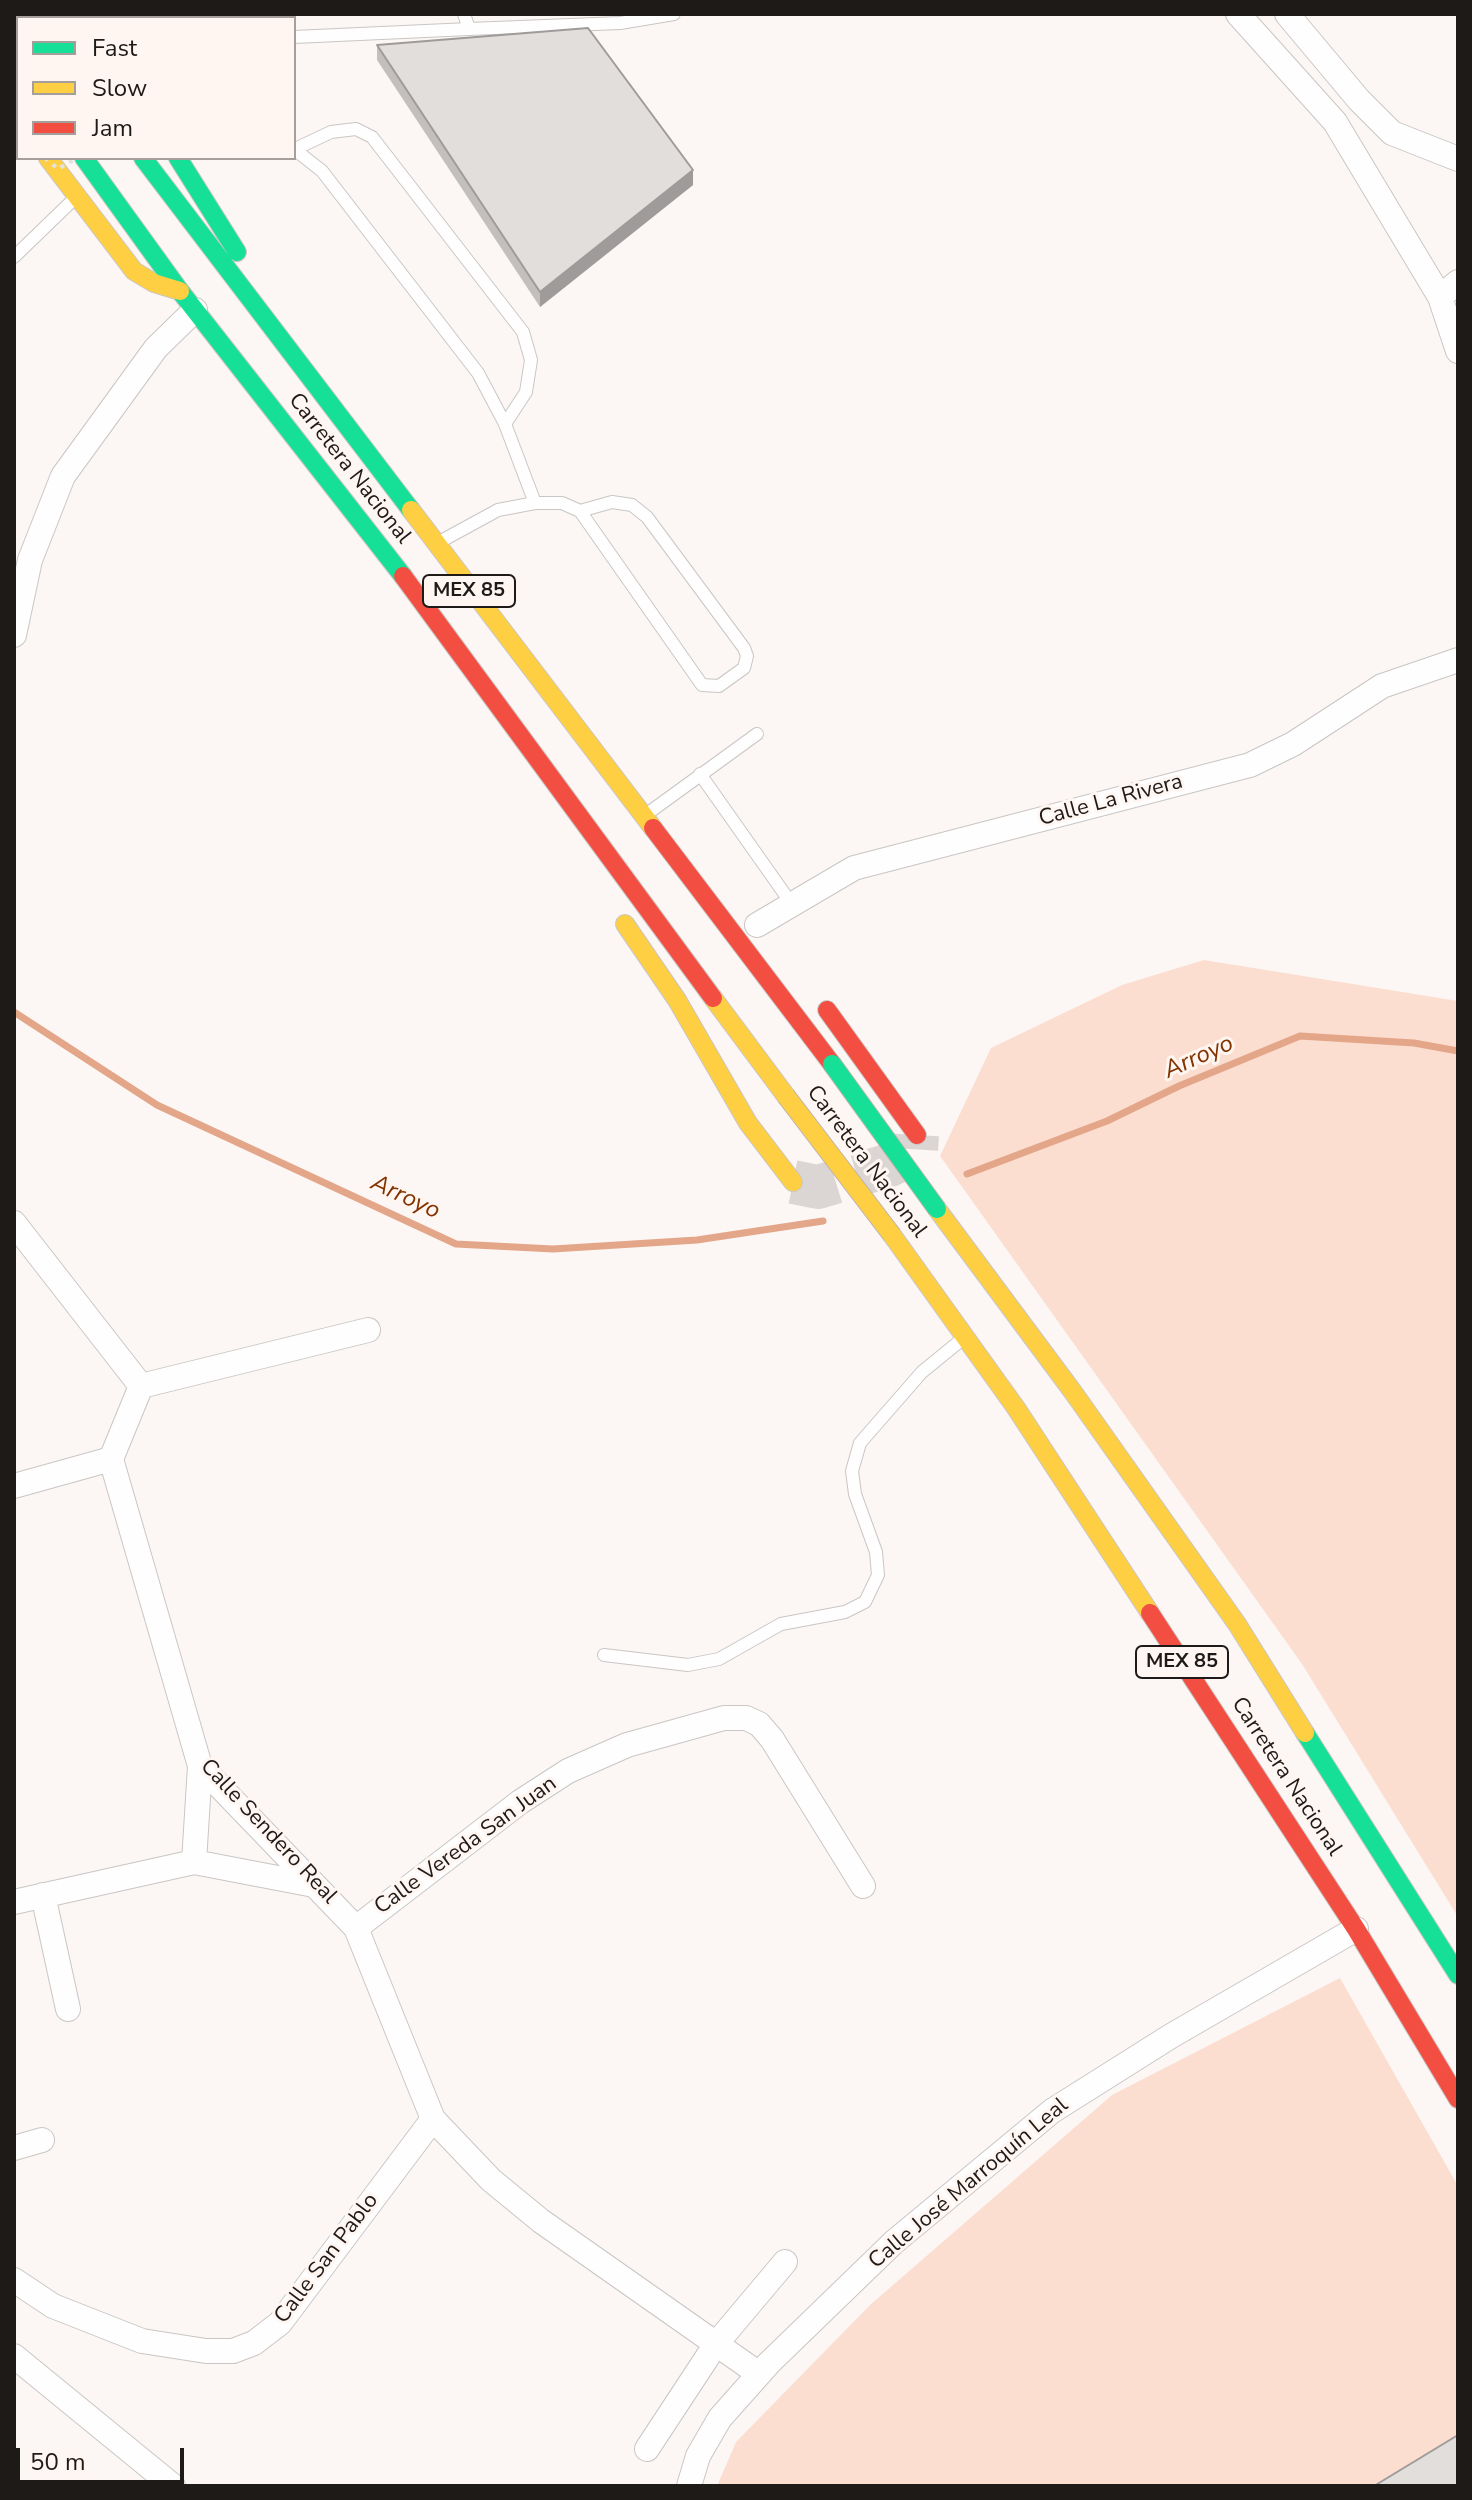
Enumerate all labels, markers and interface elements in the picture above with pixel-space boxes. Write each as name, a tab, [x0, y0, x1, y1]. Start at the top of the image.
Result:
legend	[16, 16, 296, 160]
text: Fast	[92, 32, 137, 64]
text: Slow	[92, 72, 147, 104]
text: Jam	[92, 112, 133, 144]
street label: Carretera Nacional	[282, 388, 416, 550]
road number: MEX 85	[423, 575, 515, 607]
street label: Calle La Rivera	[1036, 769, 1186, 833]
water label: Arroyo	[1160, 1030, 1238, 1086]
street label: Carretera Nacional	[800, 1081, 932, 1243]
water label: Arroyo	[366, 1169, 444, 1227]
road number: MEX 85	[1136, 1646, 1228, 1678]
street label: Carretera Nacional	[1225, 1693, 1347, 1861]
street label: Calle Sendero Real	[194, 1754, 342, 1910]
street label: Calle Vereda San Juan	[370, 1771, 562, 1921]
street label: Calle José Marroquín Leal	[864, 2093, 1074, 2275]
street label: Calle San Pablo	[269, 2189, 385, 2329]
scale bar	[20, 2432, 188, 2482]
text: 50 m	[30, 2446, 86, 2478]

